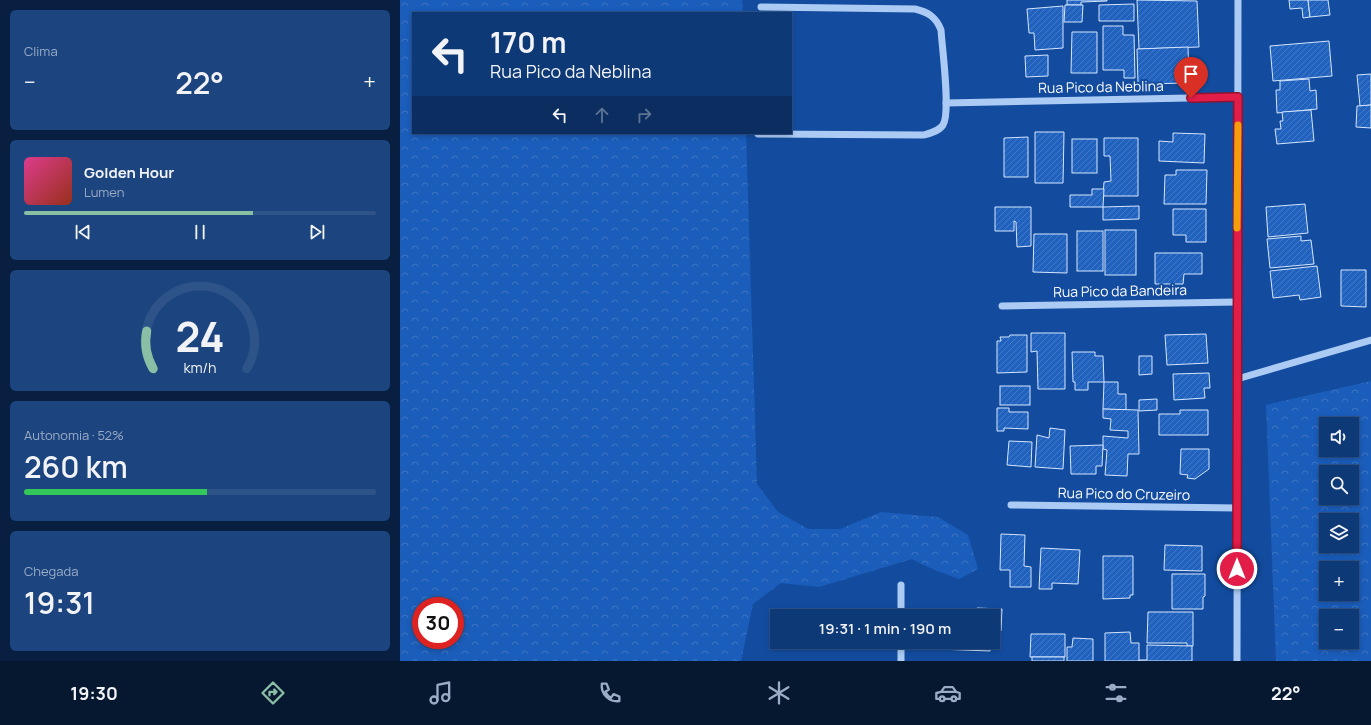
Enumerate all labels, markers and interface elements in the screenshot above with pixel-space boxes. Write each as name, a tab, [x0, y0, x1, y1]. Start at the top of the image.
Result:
text: 170 m	[490, 23, 566, 61]
icon: left	[424, 28, 476, 80]
text: Clima	[24, 42, 58, 60]
pin	[1174, 57, 1208, 98]
text: Rua Pico da Neblina	[490, 59, 652, 83]
text: 22°	[175, 62, 224, 103]
icon: arrive	[1180, 63, 1202, 85]
text: −	[24, 67, 36, 97]
text: +	[363, 67, 376, 97]
street label: Rua Pico da Neblina	[1038, 76, 1164, 97]
icon: left	[549, 104, 571, 126]
icon: ahead	[591, 104, 613, 126]
icon: right	[633, 104, 655, 126]
text: Golden Hour	[84, 162, 174, 183]
text: Lumen	[84, 183, 124, 201]
icon: previous	[72, 221, 94, 243]
icon: pause	[189, 221, 211, 243]
icon: next	[306, 221, 328, 243]
street label: Rua Pico da Bandeira	[1053, 280, 1187, 301]
text: 24	[175, 307, 225, 363]
text: km/h	[183, 357, 217, 376]
map controls	[1319, 417, 1359, 649]
button: sound	[1319, 417, 1359, 457]
text: Autonomia · 52%	[24, 426, 124, 444]
text: 260 km	[24, 446, 128, 487]
button: search	[1319, 465, 1359, 505]
street label: Rua Pico do Cruzeiro	[1058, 483, 1190, 504]
button: layers	[1319, 513, 1359, 553]
position arrow	[1216, 548, 1258, 590]
button: +	[1319, 561, 1359, 601]
text: Chegada	[24, 562, 78, 580]
text: 19:31	[24, 582, 95, 623]
speed limit sign: 30	[412, 597, 464, 649]
button: −	[1319, 609, 1359, 649]
text: 19:31 · 1 min · 190 m	[819, 618, 951, 639]
icon: directions	[259, 679, 287, 707]
icon: music	[427, 679, 455, 707]
icon: phone	[596, 679, 624, 707]
icon: climate	[765, 679, 793, 707]
icon: car	[934, 679, 962, 707]
icon: filters	[1102, 679, 1130, 707]
text: 19:30	[70, 681, 118, 705]
text: 22°	[1271, 681, 1301, 705]

